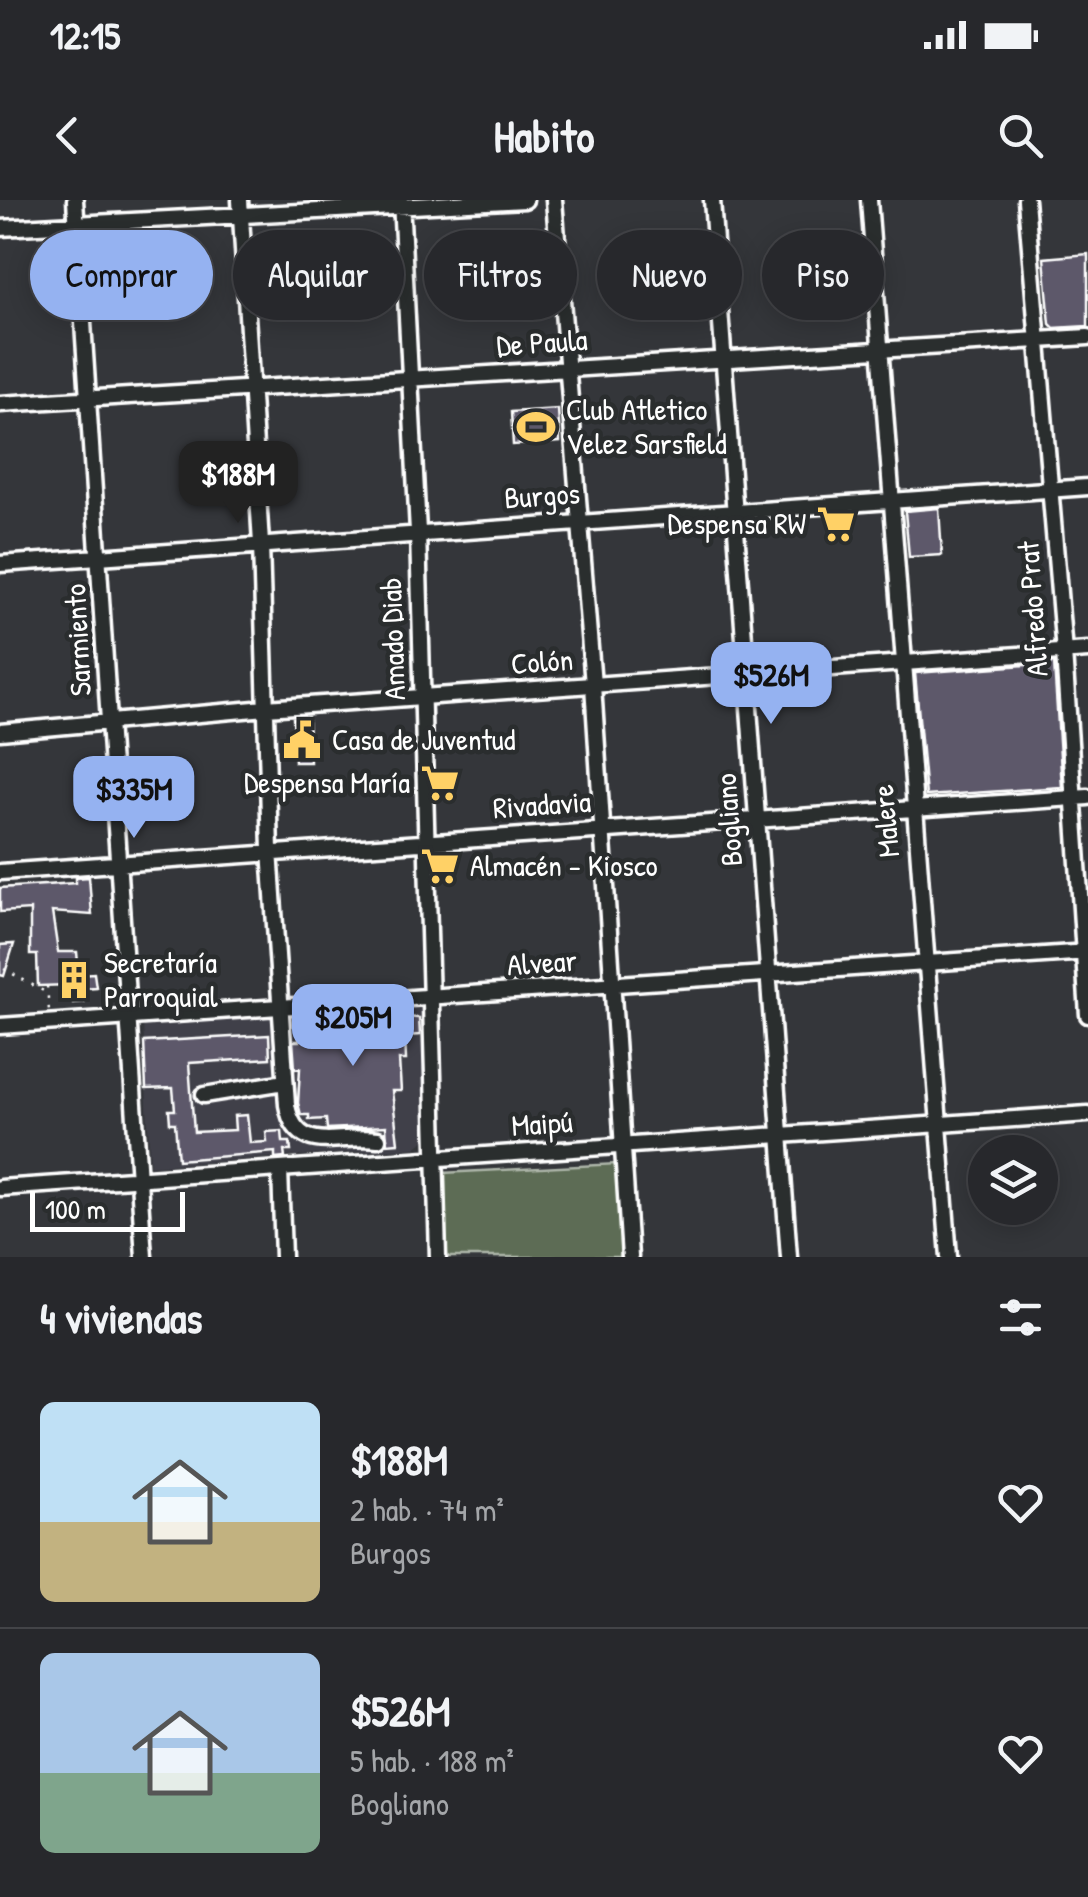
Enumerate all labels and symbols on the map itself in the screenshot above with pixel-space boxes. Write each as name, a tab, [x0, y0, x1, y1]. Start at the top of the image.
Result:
street label: De Paula	[495, 319, 589, 365]
place label: Club Atletico Velez Sarsfield	[566, 389, 727, 463]
sports icon: Club Atletico Velez Sarsfield	[515, 406, 557, 448]
pin: $188M	[168, 441, 308, 526]
street label: Burgos	[503, 472, 581, 518]
place label: Despensa RW	[668, 503, 807, 543]
supermarket icon: Despensa RW	[815, 503, 857, 545]
street label: Alfredo Prat	[1007, 539, 1057, 678]
street label: Amado Diab	[370, 577, 414, 701]
street label: Sarmiento	[54, 583, 100, 697]
street label: Colón	[510, 639, 574, 683]
pin: $526M	[701, 642, 841, 727]
public building icon: Casa de Juventud	[281, 719, 323, 761]
place label: Casa de Juventud	[332, 719, 516, 759]
pin: $335M	[64, 756, 204, 841]
place label: Despensa María	[244, 762, 410, 802]
supermarket icon: Despensa María	[419, 762, 461, 804]
street label: Bogliano	[705, 772, 751, 868]
street label: Rivadavia	[492, 781, 592, 827]
street label: Malere	[862, 783, 908, 859]
supermarket icon: Almacén - Kiosco	[419, 845, 461, 887]
place label: Almacén - Kiosco	[470, 845, 658, 885]
street label: Alvear	[506, 940, 579, 984]
place label: Secretaría Parroquial	[104, 942, 218, 1016]
building icon: Secretaría Parroquial	[53, 959, 95, 1001]
pin: $205M	[283, 984, 423, 1069]
street label: Maipú	[510, 1101, 574, 1145]
scale bar	[30, 1187, 185, 1232]

